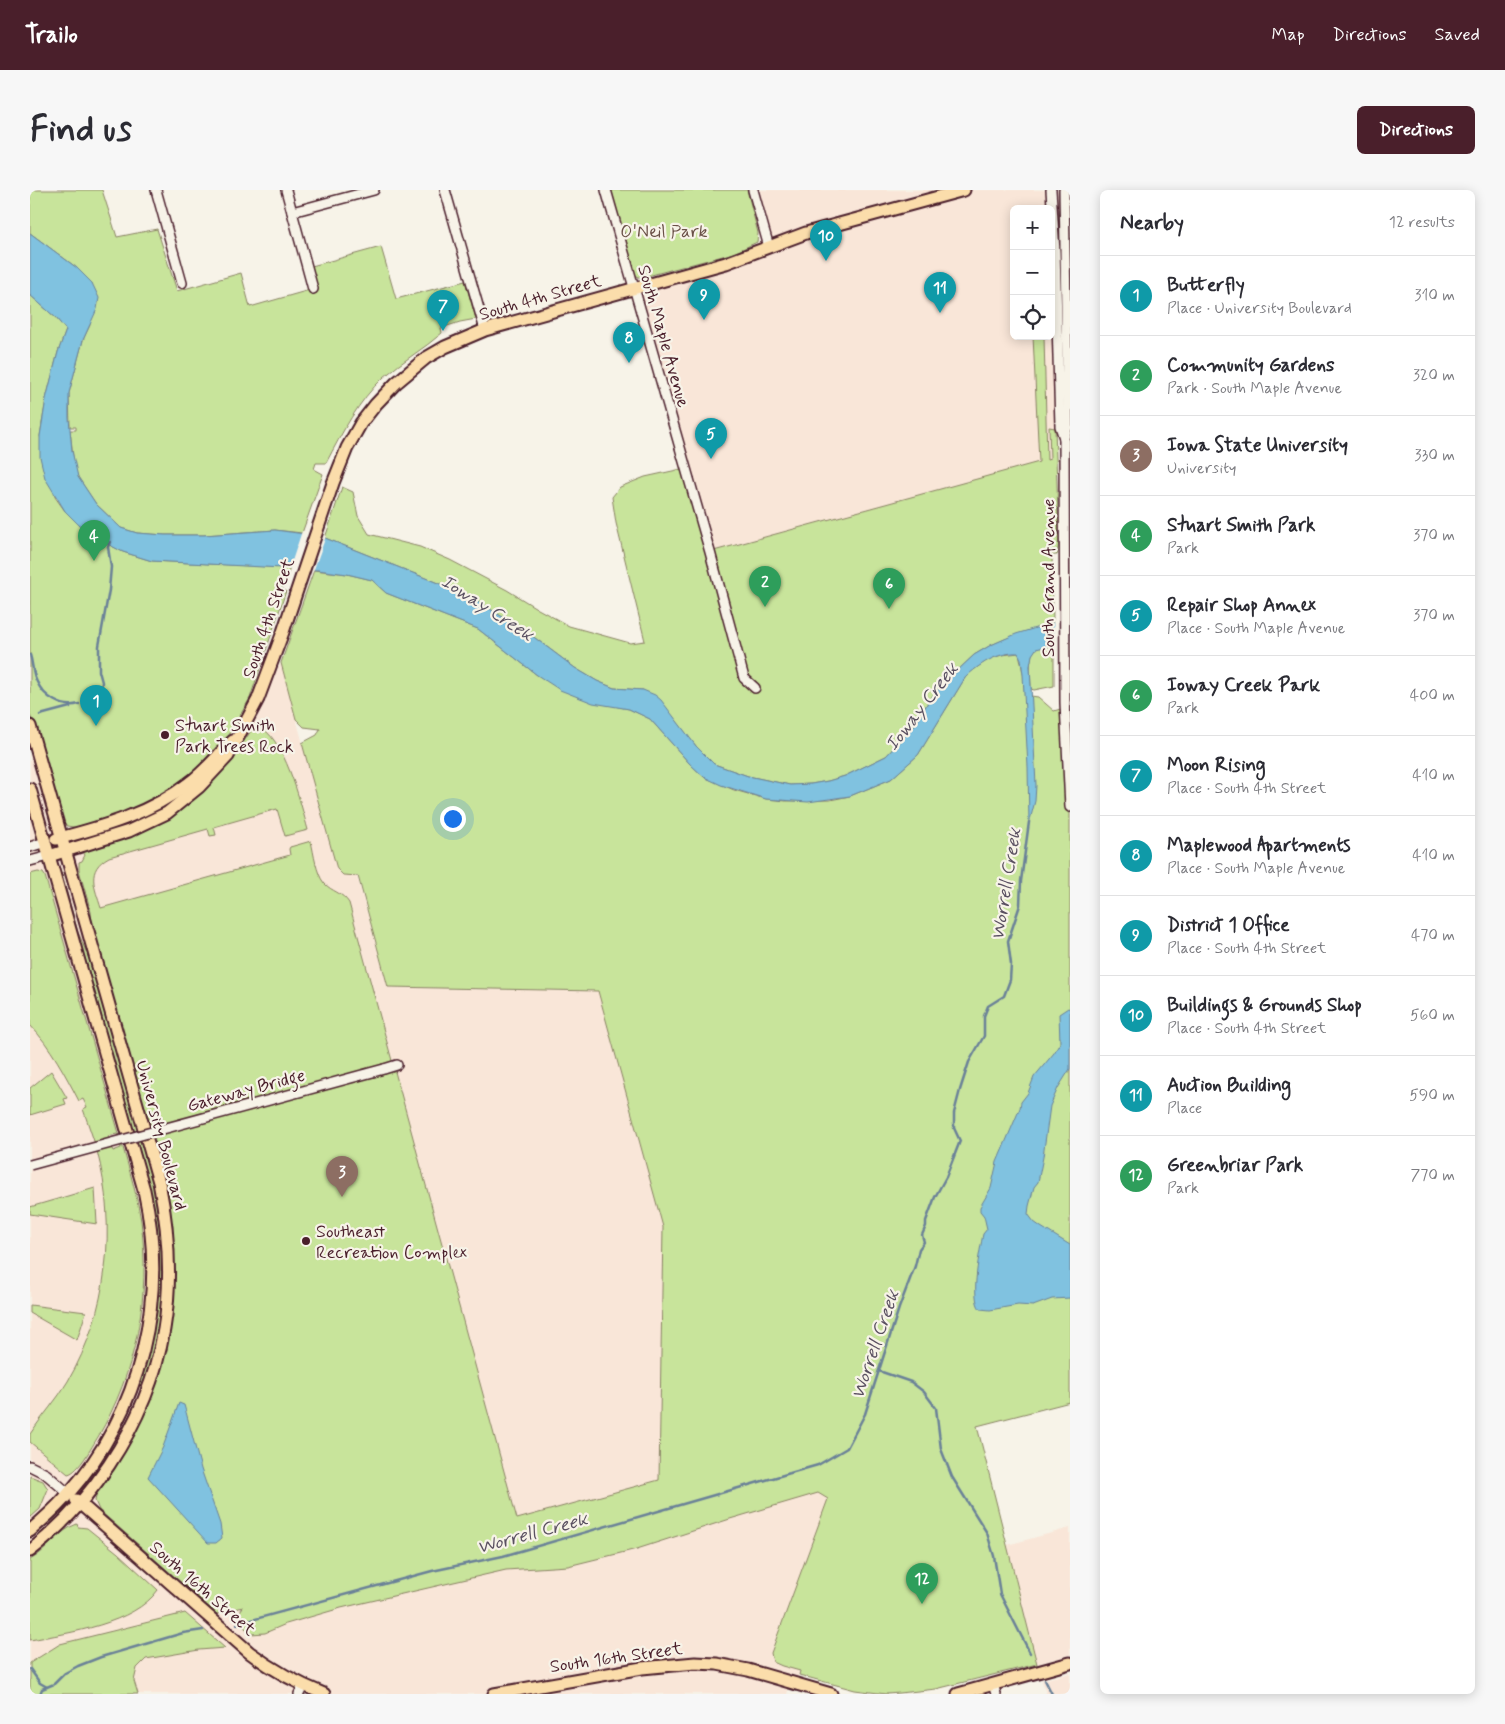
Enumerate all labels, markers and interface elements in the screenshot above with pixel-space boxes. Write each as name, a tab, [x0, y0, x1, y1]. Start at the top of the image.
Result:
text: Trailo	[25, 20, 78, 51]
text: Map	[1272, 23, 1305, 47]
text: Directions	[1333, 23, 1407, 47]
text: Saved	[1435, 23, 1480, 47]
button: Directions	[1357, 106, 1475, 154]
text: Find us	[30, 107, 132, 153]
map controls	[1010, 205, 1055, 340]
button: +	[1010, 205, 1055, 250]
text: Nearby	[1120, 209, 1184, 237]
text: 12 results	[1389, 212, 1455, 233]
park label: O'Neil Park	[620, 220, 708, 244]
pin: 10	[810, 220, 842, 261]
button: −	[1010, 250, 1055, 295]
street label: South Maple Avenue	[631, 262, 695, 410]
street label: South 4th Street	[476, 269, 605, 327]
pin: 11	[924, 272, 956, 313]
text: Butterfly	[1167, 273, 1245, 298]
pin: 9	[688, 279, 720, 320]
text: 1	[1132, 285, 1140, 306]
text: 310 m	[1414, 285, 1455, 306]
pin: 7	[427, 290, 459, 331]
button: locate	[1010, 295, 1055, 340]
text: Place · University Boulevard	[1167, 298, 1352, 319]
pin: 8	[613, 322, 645, 363]
text: Community Gardens	[1167, 353, 1335, 378]
text: 2	[1132, 365, 1140, 386]
text: 320 m	[1413, 365, 1455, 386]
text: Park · South Maple Avenue	[1167, 378, 1342, 399]
pin: 5	[695, 418, 727, 459]
text: Iowa State University	[1167, 433, 1348, 458]
text: 3	[1132, 445, 1140, 466]
text: 330 m	[1414, 445, 1455, 466]
text: University	[1167, 458, 1237, 479]
street label: South Grand Avenue	[1037, 499, 1061, 657]
text: Stuart Smith Park	[1167, 513, 1315, 538]
pin: 4	[78, 520, 110, 561]
text: 4	[1131, 525, 1141, 546]
text: 370 m	[1413, 525, 1455, 546]
text: Park	[1167, 538, 1199, 559]
street label: South 4th Street	[237, 554, 301, 682]
pin: 2	[749, 566, 781, 607]
pin: 6	[873, 568, 905, 609]
water label: Ioway Creek	[436, 569, 539, 648]
text: Repair Shop Annex	[1167, 593, 1316, 618]
text: 5	[1131, 605, 1141, 626]
text: 370 m	[1413, 605, 1455, 626]
text: Place · South Maple Avenue	[1167, 618, 1345, 639]
water label: Ioway Creek	[880, 657, 965, 756]
text: Ioway Creek Park	[1167, 673, 1320, 698]
pin: 1	[80, 685, 112, 726]
text: 6	[1132, 685, 1140, 706]
text: 400 m	[1410, 685, 1455, 706]
text: Park	[1167, 698, 1199, 719]
place label: Stuart Smith Park Trees Rock	[175, 714, 294, 759]
marker: Stuart Smith Park Trees Rock	[159, 729, 171, 741]
text: Moon Rising	[1167, 753, 1265, 778]
text: 7	[1131, 765, 1141, 786]
text: 410 m	[1412, 765, 1455, 786]
text: Place · South 4th Street	[1167, 778, 1327, 799]
your location	[440, 806, 466, 832]
water label: Worrell Creek	[985, 825, 1028, 942]
text: Maplewood Apartments	[1167, 833, 1351, 858]
text: 8	[1131, 845, 1141, 866]
text: 410 m	[1412, 845, 1455, 866]
text: Place · South Maple Avenue	[1167, 858, 1345, 879]
text: District 1 Office	[1167, 913, 1290, 938]
text: 9	[1132, 925, 1140, 946]
text: 470 m	[1411, 925, 1455, 946]
text: Place · South 4th Street	[1167, 938, 1327, 959]
text: Buildings & Grounds Shop	[1167, 993, 1362, 1018]
text: 10	[1128, 1005, 1144, 1026]
text: 560 m	[1410, 1005, 1455, 1026]
text: Place · South 4th Street	[1167, 1018, 1327, 1039]
street label: University Boulevard	[129, 1058, 193, 1213]
street label: Gateway Bridge	[185, 1064, 308, 1120]
text: Auction Building	[1167, 1073, 1291, 1098]
text: 11	[1129, 1085, 1143, 1106]
text: 590 m	[1409, 1085, 1455, 1106]
text: Place	[1167, 1098, 1202, 1119]
text: Greenbriar Park	[1167, 1153, 1303, 1178]
pin: 3	[326, 1156, 358, 1197]
text: 12	[1128, 1165, 1144, 1186]
text: 770 m	[1411, 1165, 1455, 1186]
text: Park	[1167, 1178, 1199, 1199]
place label: Southeast Recreation Complex	[316, 1220, 468, 1265]
marker: Southeast Recreation Complex	[300, 1235, 312, 1247]
water label: Worrell Creek	[845, 1286, 906, 1402]
water label: Worrell Creek	[474, 1506, 592, 1560]
street label: South 16th Street	[144, 1536, 261, 1642]
pin: 12	[906, 1563, 938, 1604]
street label: South 16th Street	[548, 1637, 684, 1679]

